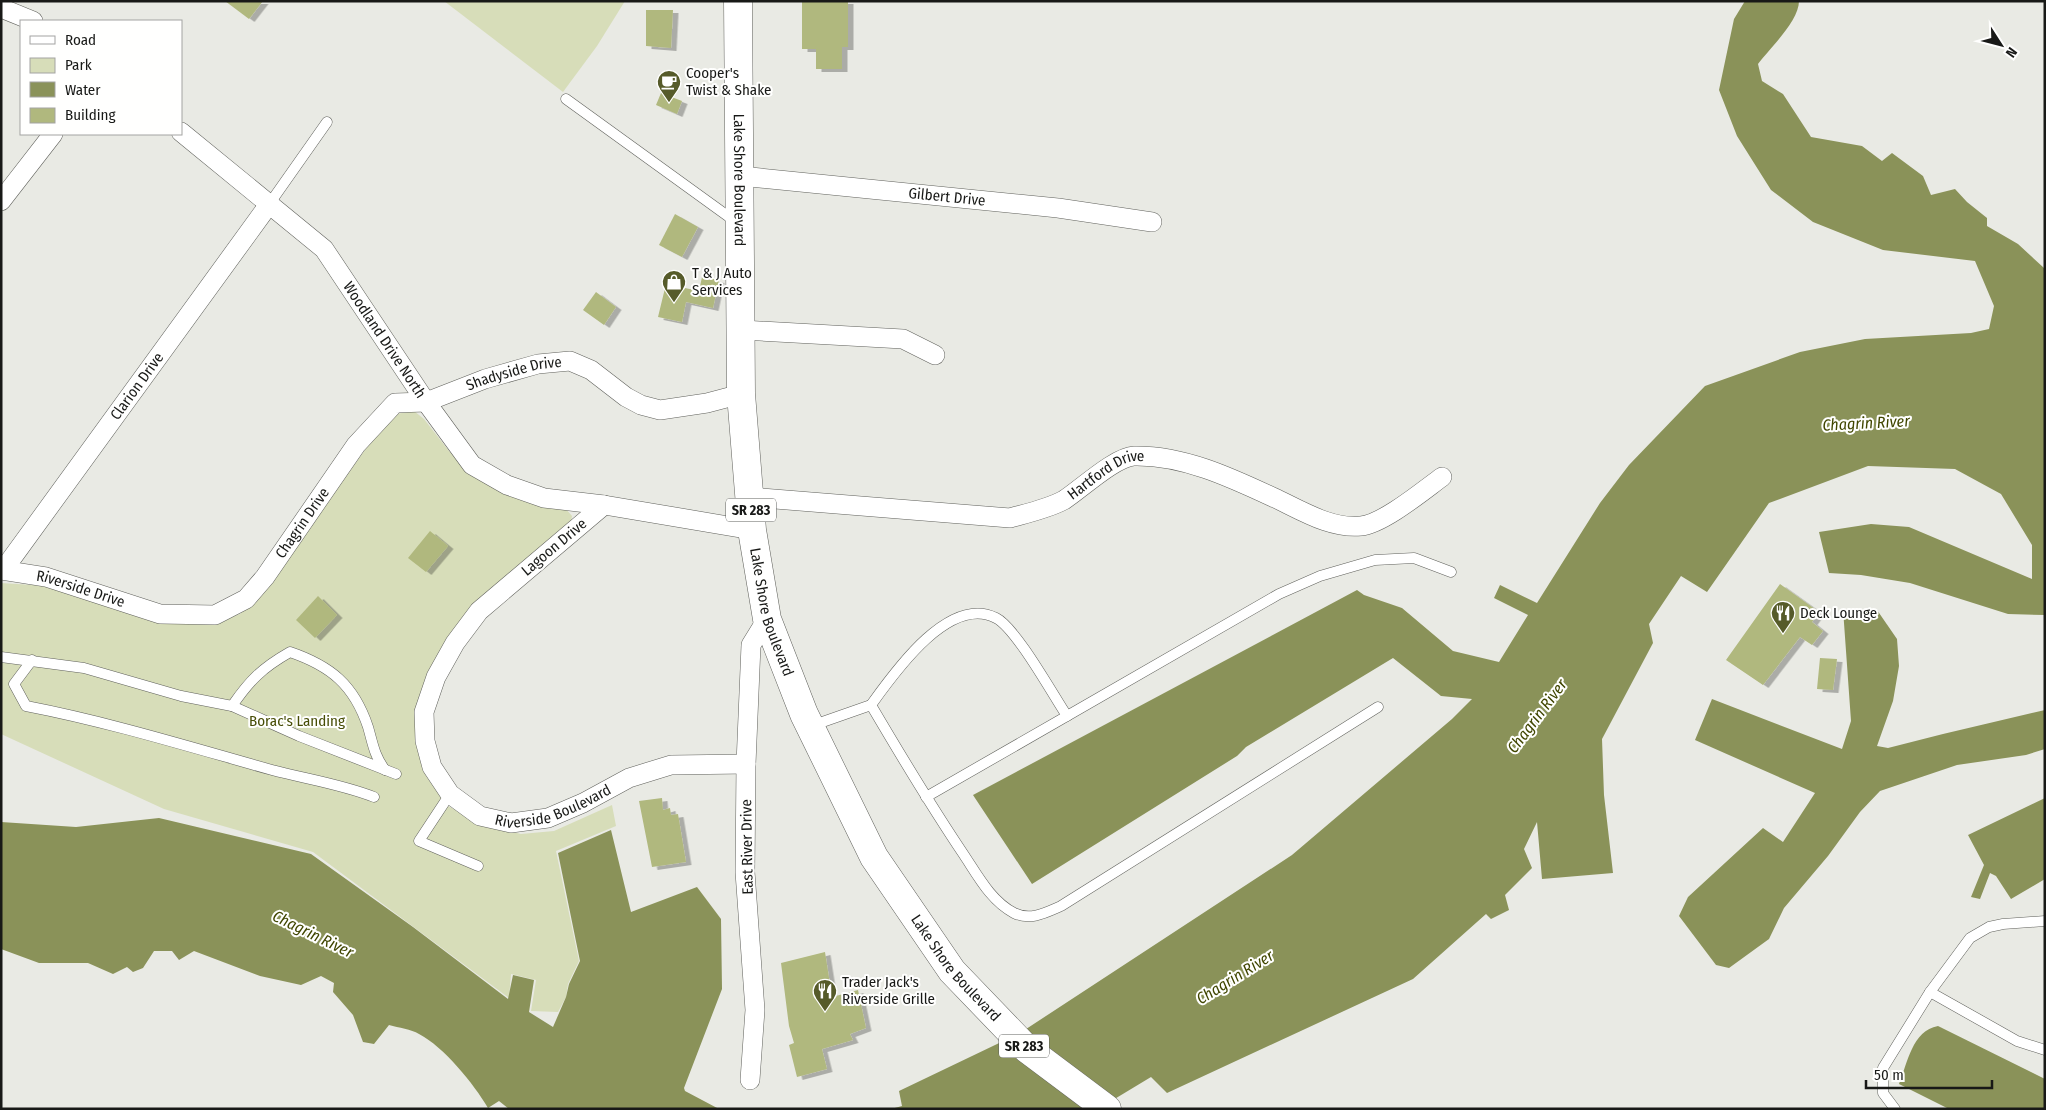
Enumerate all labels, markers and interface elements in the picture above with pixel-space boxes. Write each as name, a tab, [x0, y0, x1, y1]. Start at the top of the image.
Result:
legend	[20, 20, 182, 135]
north arrow	[1976, 20, 2026, 70]
text: Road	[65, 31, 96, 49]
text: N	[2002, 44, 2020, 61]
text: Park	[65, 56, 92, 74]
place label: Cooper's Twist & Shake	[686, 64, 771, 99]
cafe icon: Cooper's Twist & Shake	[656, 69, 682, 103]
text: Water	[65, 81, 101, 99]
text: Building	[65, 106, 116, 124]
street label: Lake Shore Boulevard	[730, 114, 749, 246]
street label: Gilbert Drive	[908, 184, 986, 210]
place label: T & J Auto Services	[692, 264, 752, 299]
shop icon: T & J Auto Services	[661, 269, 687, 303]
street label: Woodland Drive North	[339, 278, 430, 401]
street label: Clarion Drive	[106, 349, 167, 423]
street label: Shadyside Drive	[464, 353, 562, 394]
water label: Chagrin River	[1822, 411, 1911, 435]
street label: Hartford Drive	[1064, 447, 1145, 504]
street label: Chagrin Drive	[272, 484, 333, 562]
road number: SR 283	[726, 498, 776, 522]
street label: Lagoon Drive	[518, 515, 590, 579]
street label: Lake Shore Boulevard	[746, 546, 797, 679]
street label: Riverside Drive	[35, 567, 127, 611]
restaurant icon: Deck Lounge	[1770, 600, 1796, 634]
place label: Deck Lounge	[1800, 604, 1877, 622]
water label: Chagrin River	[1503, 675, 1571, 757]
park label: Borac's Landing	[249, 712, 345, 730]
street label: Riverside Boulevard	[493, 781, 614, 832]
street label: East River Drive	[737, 799, 757, 895]
water label: Chagrin River	[270, 906, 357, 962]
street label: Lake Shore Boulevard	[907, 911, 1004, 1025]
water label: Chagrin River	[1193, 946, 1277, 1008]
place label: Trader Jack's Riverside Grille	[842, 973, 935, 1008]
restaurant icon: Trader Jack's Riverside Grille	[812, 978, 838, 1012]
road number: SR 283	[999, 1034, 1049, 1058]
scale bar	[1866, 1058, 1992, 1090]
text: 50 m	[1874, 1066, 1904, 1084]

